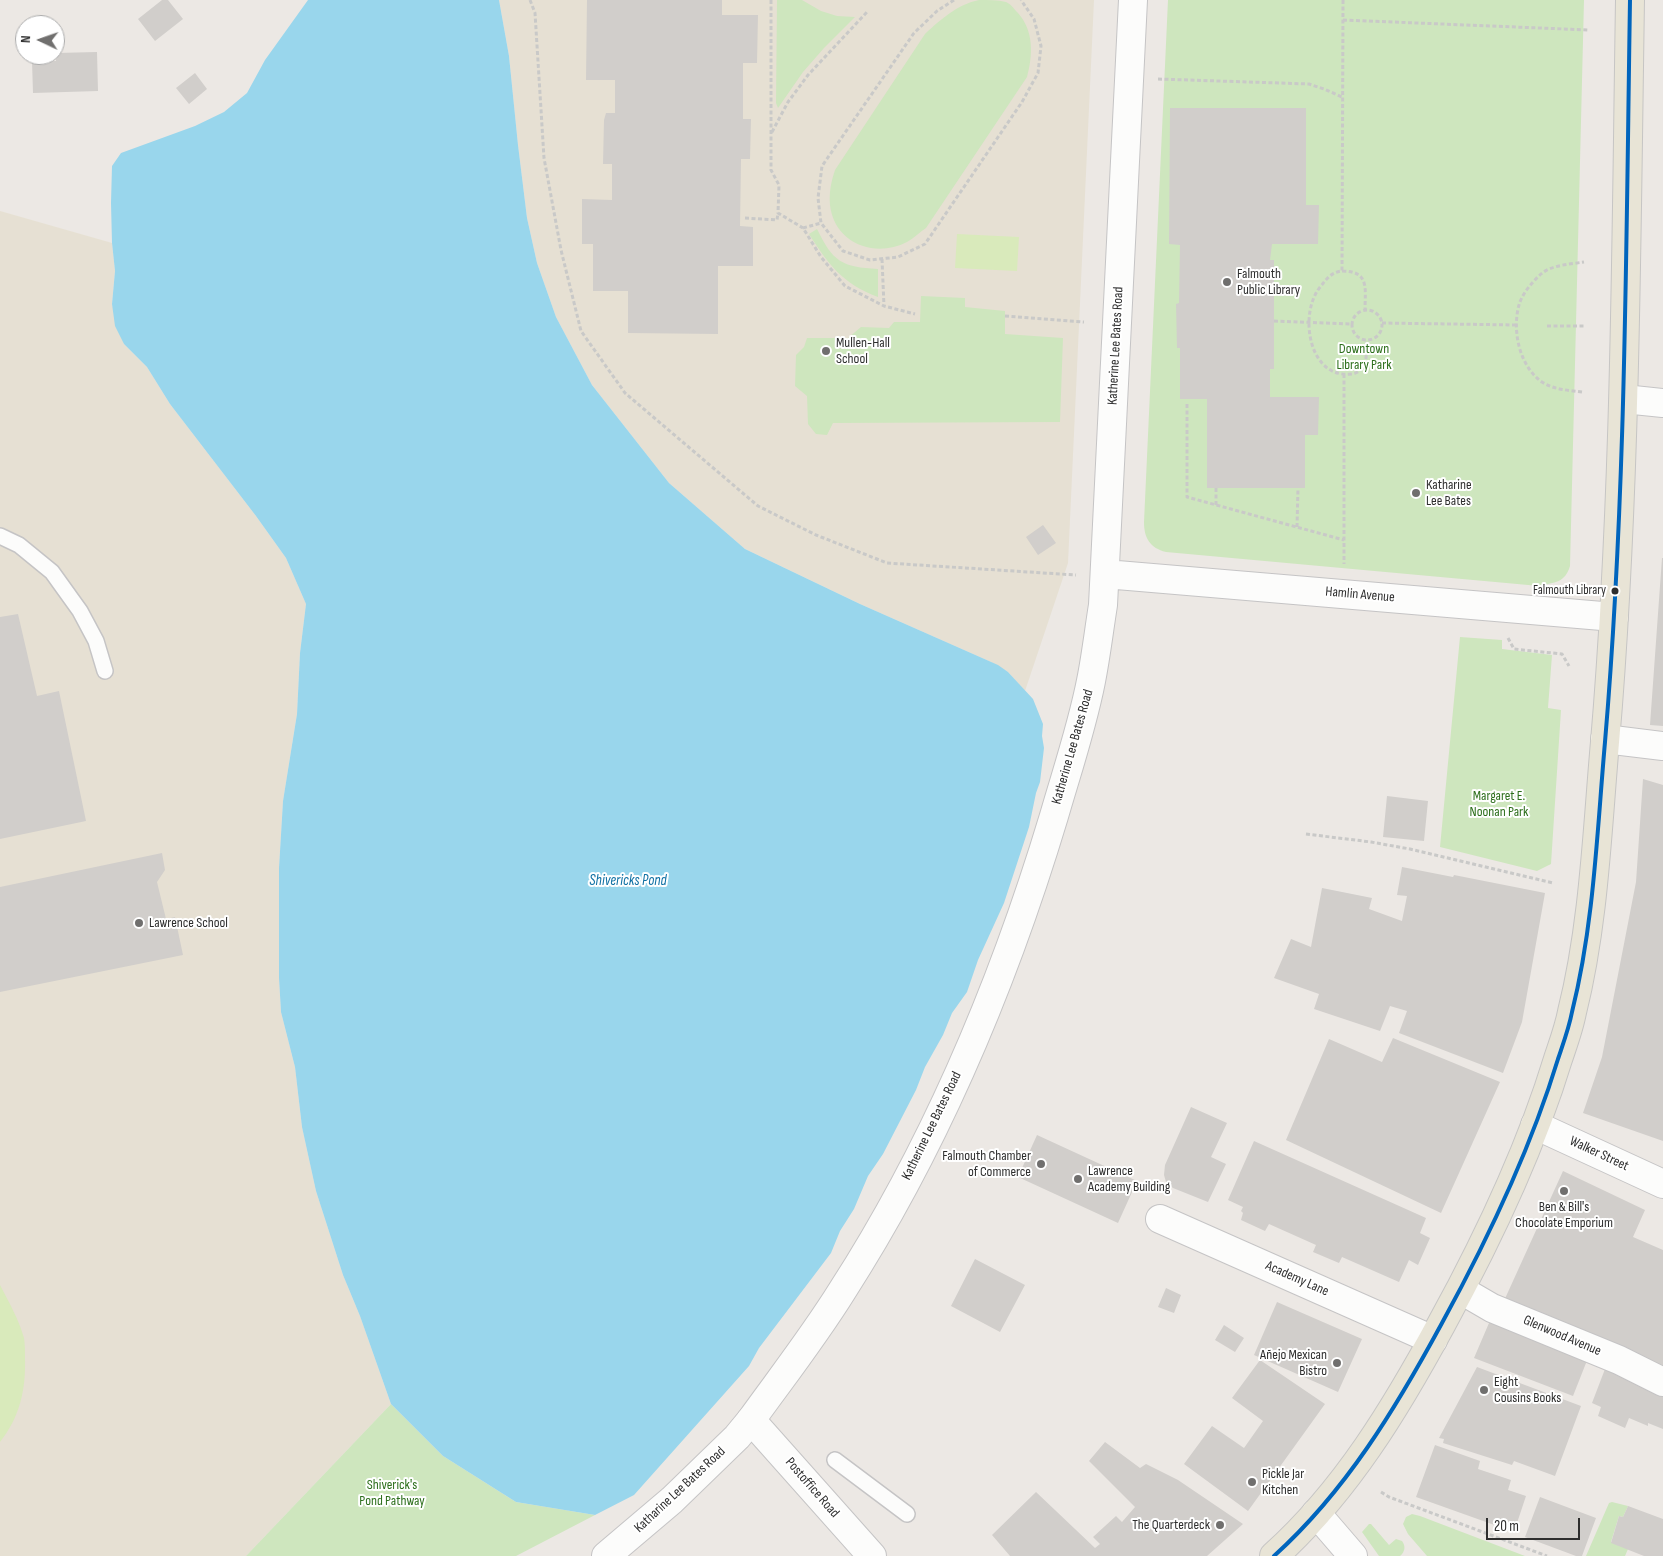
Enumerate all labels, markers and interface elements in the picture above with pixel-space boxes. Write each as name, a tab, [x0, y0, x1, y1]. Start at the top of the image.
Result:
north arrow	[15, 15, 65, 65]
text: N	[17, 35, 34, 43]
place label: Falmouth Public Library	[1237, 266, 1300, 298]
marker: Falmouth Public Library	[1221, 276, 1233, 288]
street label: Katherine Lee Bates Road	[1105, 286, 1127, 406]
place label: Mullen-Hall School	[836, 335, 890, 368]
park label: Downtown Library Park	[1336, 341, 1392, 374]
marker: Mullen-Hall School	[820, 345, 832, 357]
place label: Katharine Lee Bates	[1426, 477, 1472, 510]
marker: Katharine Lee Bates	[1410, 487, 1422, 499]
place label: Falmouth Library	[1533, 583, 1606, 599]
street label: Hamlin Avenue	[1325, 584, 1395, 606]
marker: Falmouth Library	[1610, 586, 1620, 596]
street label: Katherine Lee Bates Road	[1049, 688, 1097, 806]
park label: Margaret E. Noonan Park	[1470, 788, 1528, 820]
water label: Shivericks Pond	[589, 872, 667, 890]
place label: Lawrence School	[149, 915, 228, 931]
marker: Lawrence School	[133, 917, 145, 929]
street label: Katherine Lee Bates Road	[898, 1069, 966, 1183]
street label: Walker Street	[1567, 1133, 1631, 1175]
place label: Falmouth Chamber of Commerce	[942, 1148, 1031, 1180]
marker: Falmouth Chamber of Commerce	[1035, 1158, 1047, 1170]
place label: Lawrence Academy Building	[1088, 1163, 1170, 1196]
marker: Lawrence Academy Building	[1072, 1173, 1084, 1185]
marker: Ben & Bill's Chocolate Emporium	[1558, 1185, 1570, 1197]
place label: Ben & Bill's Chocolate Emporium	[1515, 1199, 1613, 1232]
street label: Academy Lane	[1263, 1258, 1331, 1300]
street label: Glenwood Avenue	[1521, 1312, 1603, 1360]
place label: Añejo Mexican Bistro	[1260, 1347, 1327, 1380]
marker: Añejo Mexican Bistro	[1331, 1357, 1343, 1369]
place label: Eight Cousins Books	[1494, 1374, 1561, 1406]
marker: Eight Cousins Books	[1478, 1384, 1490, 1396]
street label: Katharine Lee Bates Road	[631, 1444, 729, 1536]
street label: Postoffice Road	[781, 1455, 843, 1521]
place label: Pickle Jar Kitchen	[1262, 1466, 1304, 1498]
marker: Pickle Jar Kitchen	[1246, 1476, 1258, 1488]
park label: Shiverick's Pond Pathway	[359, 1477, 425, 1510]
scale bar	[1488, 1508, 1582, 1540]
place label: The Quarterdeck	[1132, 1517, 1210, 1533]
text: 20 m	[1494, 1517, 1519, 1536]
marker: The Quarterdeck	[1214, 1519, 1226, 1531]

